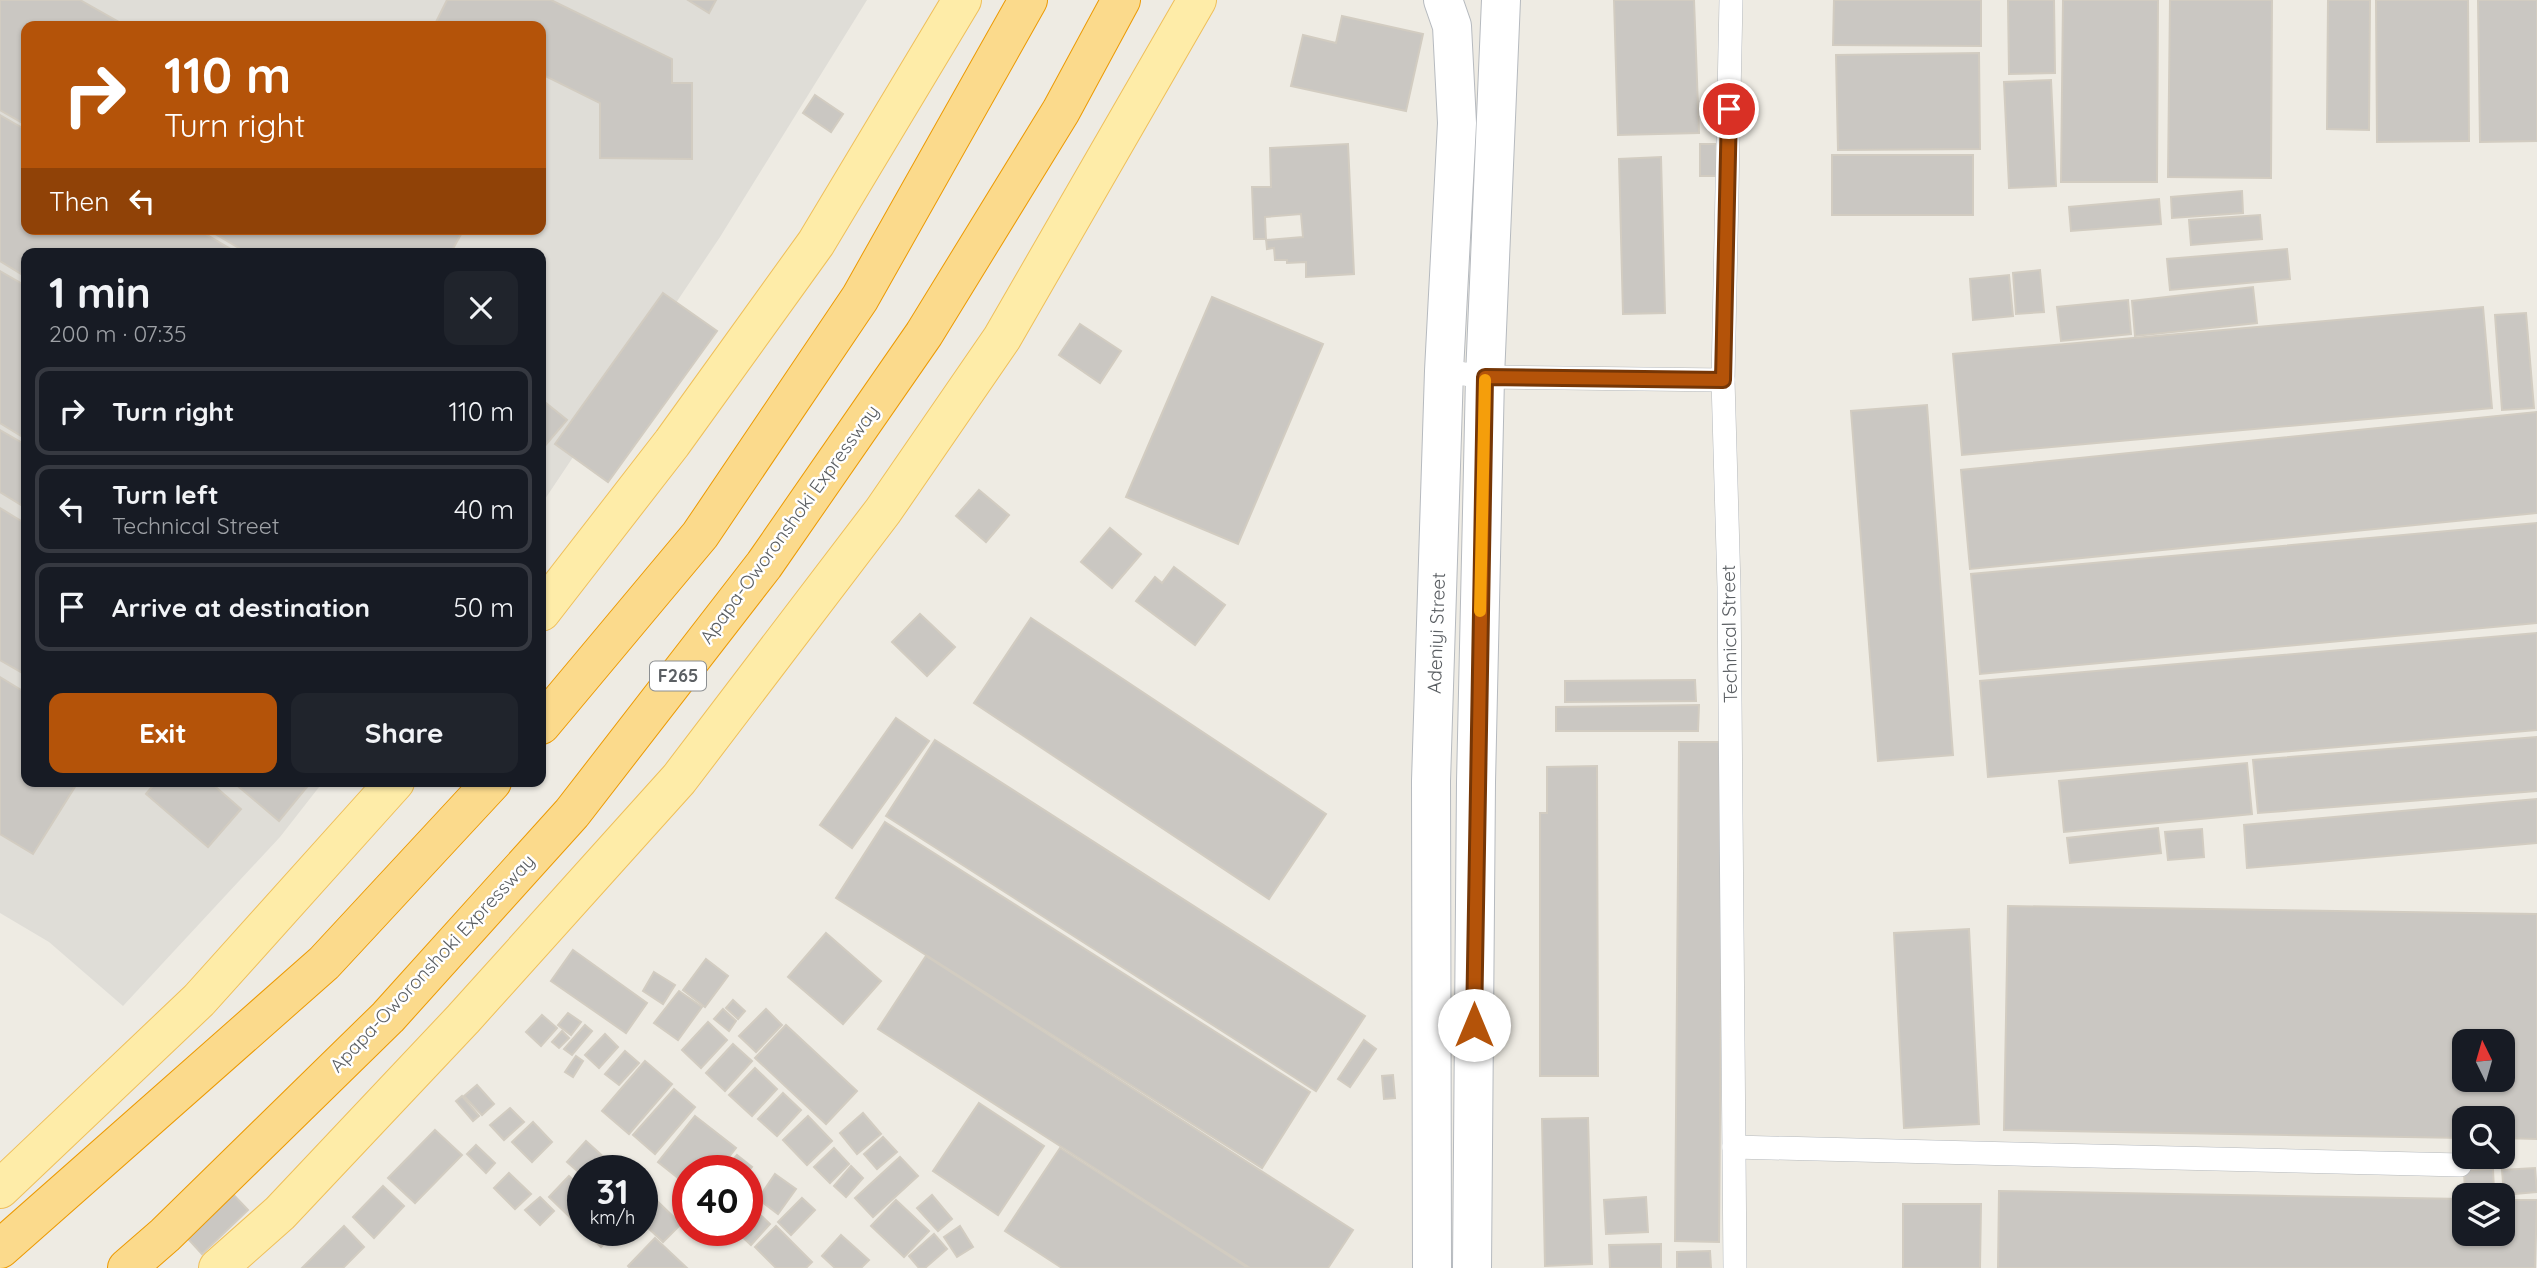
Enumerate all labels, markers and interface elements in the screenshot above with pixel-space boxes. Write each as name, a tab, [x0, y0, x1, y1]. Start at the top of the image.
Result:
text: 110 m	[164, 44, 291, 105]
icon: right	[49, 49, 140, 140]
pin	[1699, 79, 1759, 139]
icon: arrive	[1710, 90, 1748, 128]
text: Turn right	[164, 105, 305, 145]
icon: left	[123, 182, 161, 220]
text: Then	[49, 185, 109, 218]
text: 1 min	[49, 266, 151, 319]
button: close	[444, 271, 518, 345]
text: 200 m · 07:35	[49, 319, 187, 348]
icon: right	[53, 392, 91, 430]
text: Turn right	[112, 395, 234, 428]
text: 110 m	[448, 395, 514, 428]
street label: Apapa-Oworonshoki Expressway	[694, 400, 884, 648]
text: Turn left	[112, 478, 219, 511]
icon: left	[53, 490, 91, 528]
text: 40 m	[454, 493, 514, 526]
text: Technical Street	[112, 511, 280, 540]
street label: Technical Street	[1716, 565, 1742, 703]
street label: Adeniyi Street	[1422, 572, 1450, 694]
icon: arrive	[53, 588, 91, 626]
text: Arrive at destination	[112, 591, 370, 624]
text: 50 m	[454, 591, 514, 624]
road number: F265	[650, 662, 706, 690]
button: Exit	[49, 693, 277, 773]
button: Share	[291, 693, 518, 773]
street label: Apapa-Oworonshoki Expressway	[324, 849, 540, 1077]
position arrow	[1437, 988, 1511, 1062]
north arrow	[2452, 1029, 2515, 1092]
map controls	[2452, 1029, 2515, 1246]
button: search	[2452, 1106, 2515, 1169]
speed limit sign: 40	[672, 1155, 763, 1246]
text: 31	[596, 1169, 629, 1213]
button: layers	[2452, 1183, 2515, 1246]
text: km/h	[590, 1206, 635, 1229]

